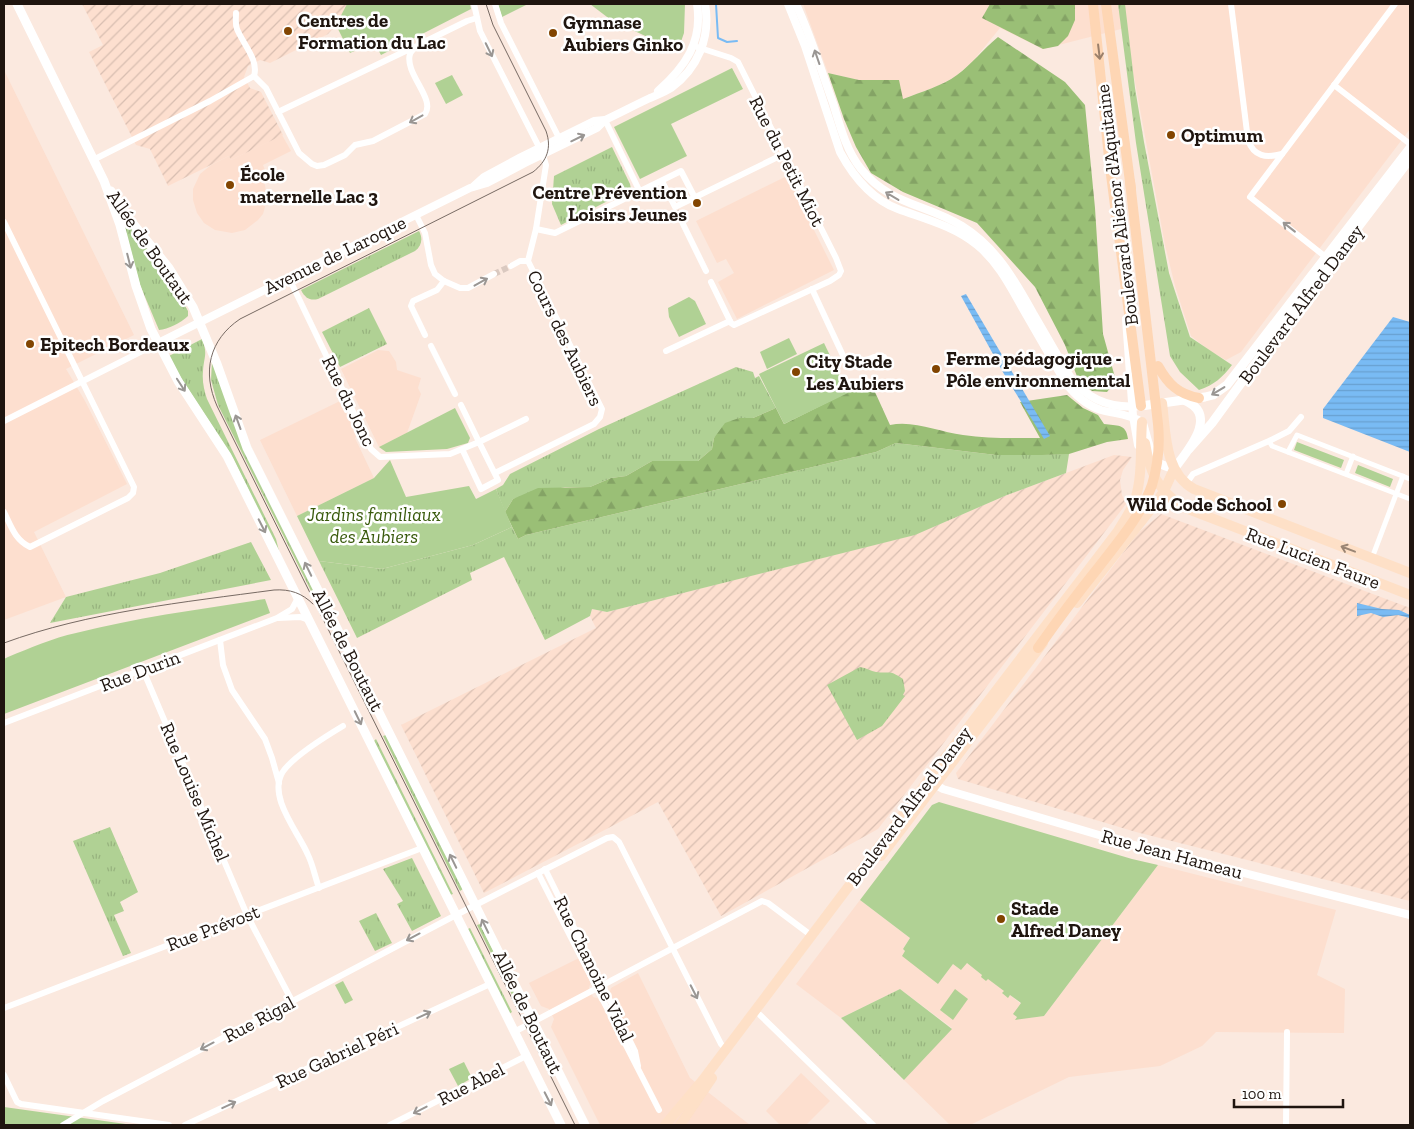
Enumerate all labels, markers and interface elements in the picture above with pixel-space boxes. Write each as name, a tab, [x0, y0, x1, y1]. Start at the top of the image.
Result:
place label: Centres de Formation du Lac	[298, 9, 446, 54]
place label: Gymnase Aubiers Ginko	[563, 11, 683, 56]
marker: Centres de Formation du Lac	[282, 25, 294, 37]
marker: Gymnase Aubiers Ginko	[547, 27, 559, 39]
one-way arrow	[485, 42, 495, 57]
one-way arrow	[1094, 44, 1104, 60]
one-way arrow	[812, 49, 821, 65]
street label: Boulevard Aliénor d'Aquitaine	[1091, 83, 1143, 327]
street label: Rue du Petit Miot	[744, 92, 830, 230]
one-way arrow	[409, 115, 423, 125]
place label: Optimum	[1181, 124, 1263, 147]
marker: Optimum	[1165, 129, 1177, 141]
one-way arrow	[570, 133, 585, 142]
place label: École maternelle Lac 3	[240, 163, 378, 208]
marker: École maternelle Lac 3	[224, 179, 236, 191]
place label: Centre Prévention Loisirs Jeunes	[532, 181, 688, 226]
street label: Allée de Boutaut	[102, 185, 198, 309]
one-way arrow	[885, 190, 899, 200]
marker: Centre Prévention Loisirs Jeunes	[691, 197, 703, 209]
street label: Avenue de Laroque	[260, 211, 410, 299]
street label: Boulevard Alfred Daney	[1234, 220, 1369, 388]
one-way arrow	[1283, 222, 1296, 233]
one-way arrow	[125, 252, 135, 268]
street label: Cours des Aubiers	[522, 266, 608, 410]
one-way arrow	[473, 277, 488, 287]
place label: Epitech Bordeaux	[40, 333, 189, 356]
marker: Epitech Bordeaux	[24, 338, 36, 350]
place label: Ferme pédagogique - Pôle environnemental	[946, 347, 1131, 392]
place label: City Stade Les Aubiers	[806, 350, 904, 395]
street label: Rue du Jonc	[317, 352, 381, 450]
marker: Ferme pédagogique - Pôle environnemental	[930, 363, 942, 375]
marker: City Stade Les Aubiers	[790, 366, 802, 378]
one-way arrow	[176, 378, 186, 392]
one-way arrow	[1211, 387, 1225, 397]
one-way arrow	[233, 415, 242, 431]
place label: Wild Code School	[1127, 493, 1273, 516]
marker: Wild Code School	[1276, 498, 1288, 510]
park label: Jardins familiaux des Aubiers	[306, 503, 441, 548]
one-way arrow	[258, 518, 267, 533]
street label: Rue Lucien Faure	[1243, 522, 1383, 594]
one-way arrow	[1341, 544, 1356, 553]
one-way arrow	[302, 562, 312, 577]
street label: Allée de Boutaut	[307, 585, 389, 715]
street label: Rue Durin	[97, 645, 183, 697]
one-way arrow	[354, 710, 363, 725]
street label: Rue Louise Michel	[155, 719, 235, 865]
street label: Boulevard Alfred Daney	[842, 722, 977, 890]
street label: Rue Jean Hameau	[1099, 824, 1245, 884]
one-way arrow	[448, 854, 458, 869]
street label: Rue Chanoine Vidal	[549, 892, 639, 1046]
place label: Stade Alfred Daney	[1011, 897, 1121, 942]
street label: Rue Prévost	[163, 900, 263, 956]
marker: Stade Alfred Daney	[995, 913, 1007, 925]
one-way arrow	[480, 919, 489, 934]
one-way arrow	[406, 933, 421, 942]
street label: Allée de Boutaut	[488, 947, 568, 1077]
one-way arrow	[690, 984, 699, 999]
street label: Rue Rigal	[219, 991, 299, 1047]
one-way arrow	[416, 1009, 431, 1019]
street label: Rue Gabriel Péri	[272, 1017, 402, 1093]
one-way arrow	[200, 1042, 215, 1051]
street label: Rue Abel	[434, 1058, 508, 1110]
scale bar	[1234, 1076, 1343, 1108]
text: 100 m	[1242, 1085, 1281, 1103]
one-way arrow	[543, 1091, 553, 1106]
one-way arrow	[221, 1099, 236, 1109]
one-way arrow	[413, 1106, 428, 1115]

